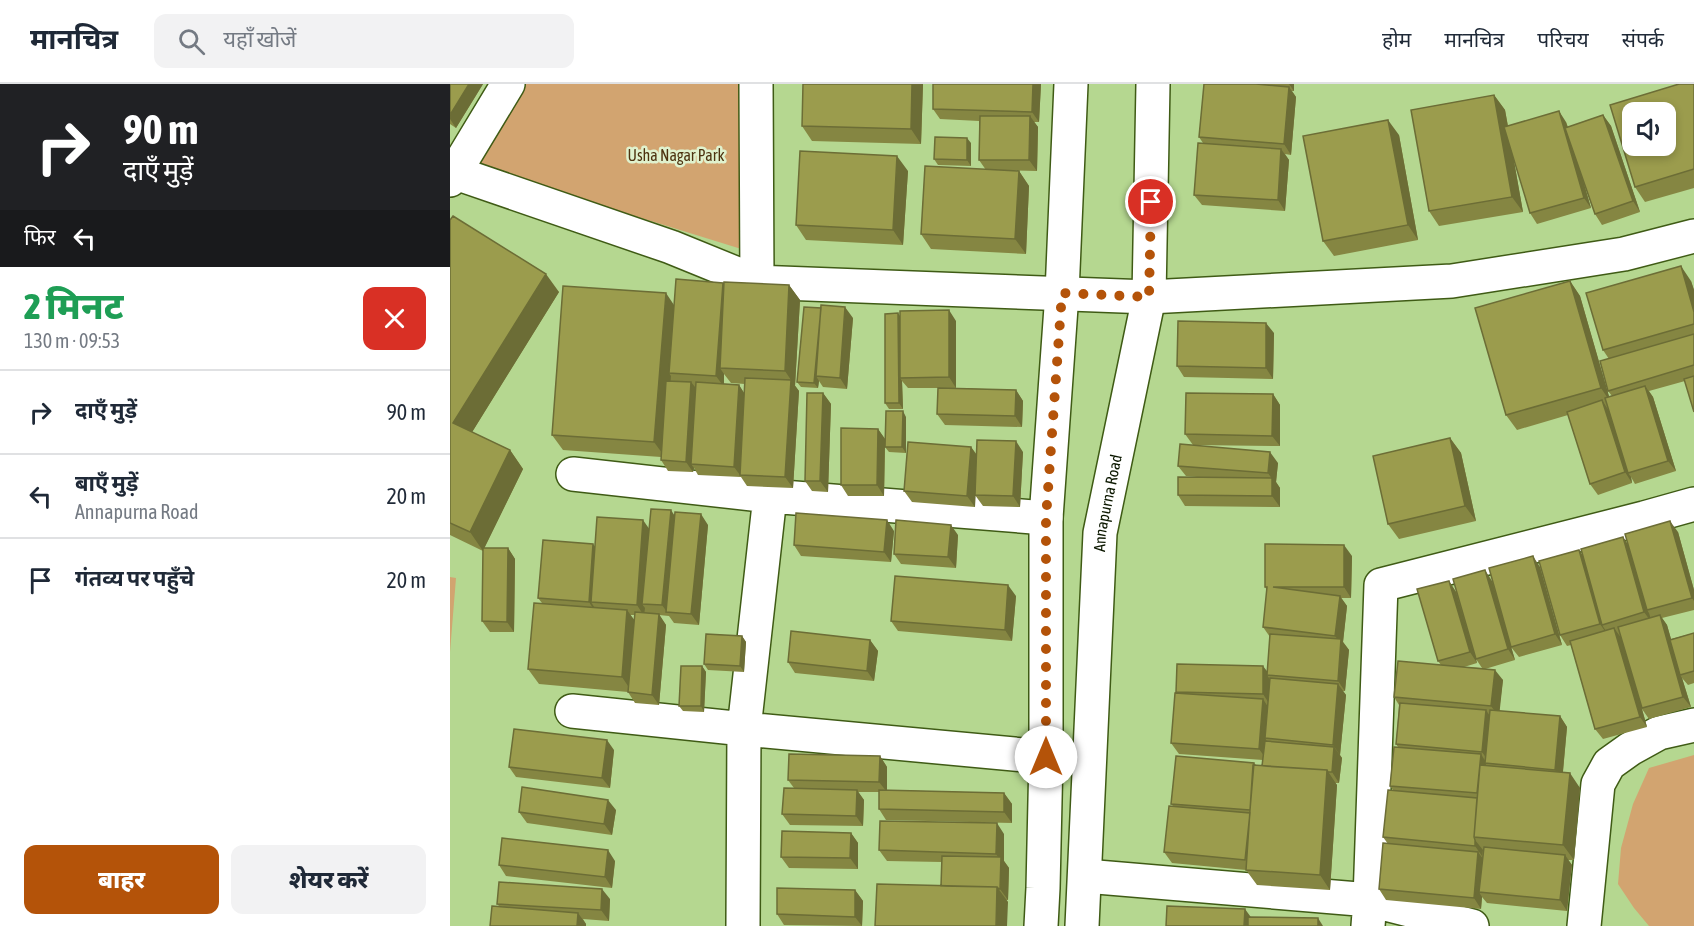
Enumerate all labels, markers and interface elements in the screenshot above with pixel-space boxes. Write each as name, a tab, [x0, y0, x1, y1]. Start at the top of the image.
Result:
search box	[154, 14, 574, 68]
text: मानचित्र	[30, 23, 118, 55]
icon: search	[175, 25, 208, 58]
text: यहाँ खोजें	[223, 26, 296, 52]
text: होम	[1382, 27, 1411, 51]
text: मानचित्र	[1444, 27, 1504, 51]
text: परिचय	[1537, 27, 1589, 51]
text: संपर्क	[1622, 27, 1664, 51]
map controls	[1622, 102, 1676, 156]
button: sound	[1622, 102, 1676, 156]
text: 90 m	[123, 105, 198, 153]
icon: right	[24, 108, 102, 186]
park label: Usha Nagar Park	[628, 146, 725, 165]
text: दाएँ मुड़ें	[123, 155, 194, 186]
pin	[1125, 176, 1176, 227]
icon: arrive	[1134, 185, 1167, 218]
icon: left	[68, 222, 101, 255]
text: फिर	[24, 224, 56, 250]
text: 2 मिनट	[24, 285, 123, 327]
button: close	[363, 287, 426, 350]
text: 130 m · 09:53	[24, 329, 120, 352]
icon: right	[24, 396, 57, 429]
text: दाएँ मुड़ें	[75, 397, 137, 423]
text: 90 m	[386, 399, 426, 425]
street label: Annapurna Road	[1090, 453, 1125, 552]
text: बाएँ मुड़ें	[75, 470, 138, 496]
icon: left	[24, 480, 57, 513]
text: 20 m	[386, 483, 426, 509]
text: Annapurna Road	[75, 500, 198, 523]
icon: arrive	[24, 564, 57, 597]
text: गंतव्य पर पहुँचे	[75, 565, 194, 591]
text: 20 m	[386, 567, 426, 593]
position arrow	[1014, 725, 1078, 789]
button: बाहर	[24, 845, 219, 914]
button: शेयर करें	[231, 845, 426, 914]

